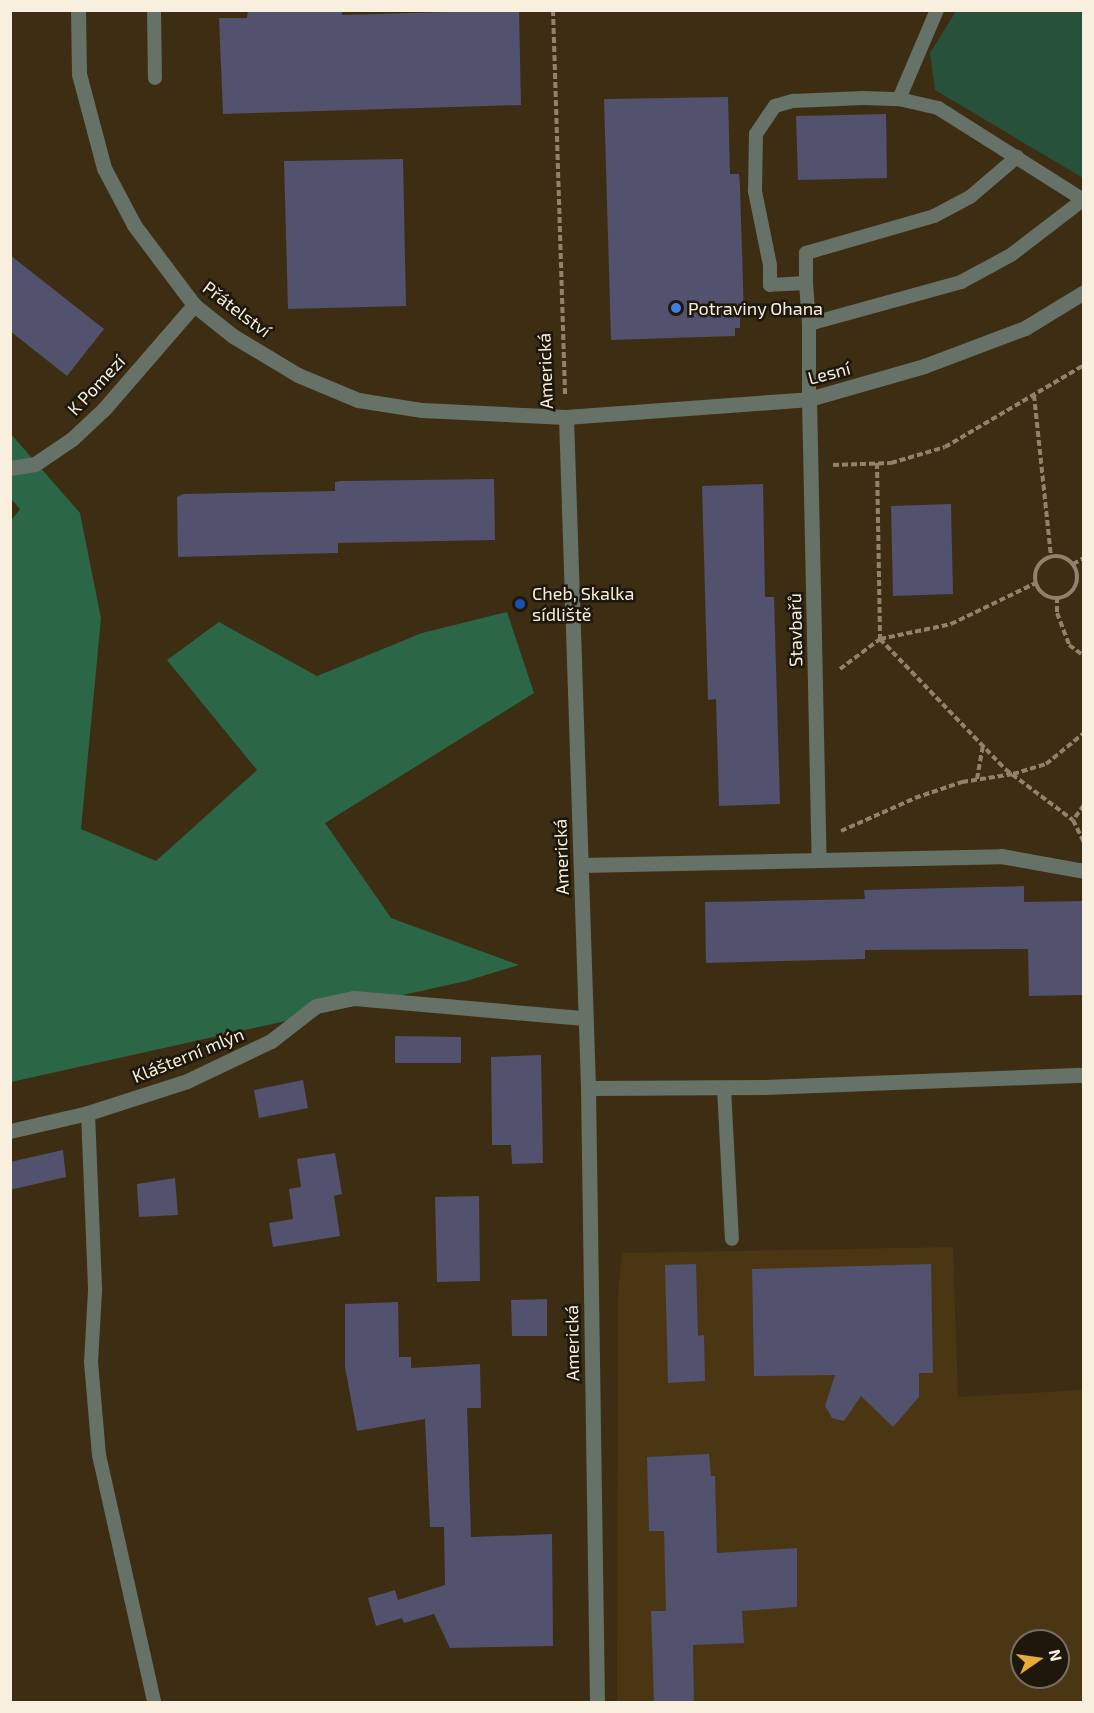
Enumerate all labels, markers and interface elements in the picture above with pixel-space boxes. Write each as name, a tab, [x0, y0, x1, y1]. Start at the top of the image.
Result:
street label: Přátelství	[199, 276, 275, 342]
place label: Potraviny Ohana	[688, 297, 823, 319]
marker: Potraviny Ohana	[669, 301, 683, 315]
street label: Americká	[533, 333, 557, 409]
street label: K Pomezí	[63, 350, 129, 420]
street label: Lesní	[805, 357, 853, 389]
place label: Cheb, Skalka sídliště	[532, 583, 634, 626]
street label: Stavbařů	[784, 593, 806, 667]
marker: Cheb, Skalka sídliště	[513, 597, 527, 611]
street label: Americká	[549, 819, 573, 895]
street label: Klášterní mlýn	[129, 1023, 247, 1087]
street label: Americká	[561, 1305, 583, 1381]
north arrow	[1010, 1629, 1070, 1689]
text: N	[1046, 1648, 1067, 1663]

